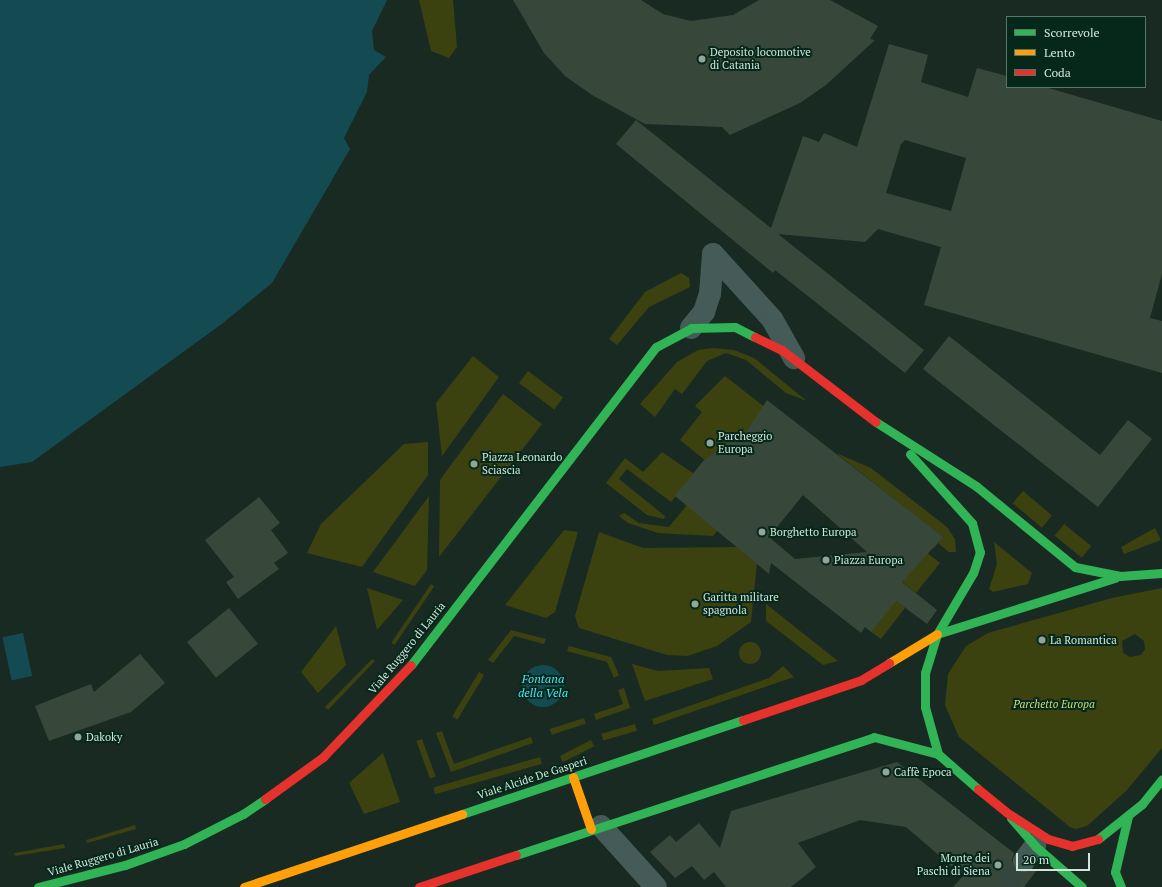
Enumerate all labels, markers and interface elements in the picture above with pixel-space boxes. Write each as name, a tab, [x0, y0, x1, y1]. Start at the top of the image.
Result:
legend	[1006, 16, 1146, 88]
text: Scorrevole	[1044, 25, 1100, 40]
text: Lento	[1044, 45, 1075, 60]
place label: Deposito locomotive di Catania	[710, 46, 811, 72]
marker: Deposito locomotive di Catania	[697, 54, 707, 64]
text: Coda	[1044, 65, 1071, 80]
place label: Parcheggio Europa	[718, 430, 772, 456]
marker: Parcheggio Europa	[705, 438, 715, 448]
place label: Piazza Leonardo Sciascia	[482, 451, 562, 477]
marker: Piazza Leonardo Sciascia	[469, 459, 479, 469]
place label: Borghetto Europa	[770, 525, 857, 539]
marker: Borghetto Europa	[757, 527, 767, 537]
place label: Piazza Europa	[834, 553, 903, 567]
marker: Piazza Europa	[821, 555, 831, 565]
place label: Garitta militare spagnola	[703, 591, 779, 617]
street label: Viale Ruggero di Lauria	[366, 599, 448, 697]
marker: Garitta militare spagnola	[690, 599, 700, 609]
place label: La Romantica	[1050, 633, 1117, 647]
marker: La Romantica	[1037, 635, 1047, 645]
water label: Fontana della Vela	[518, 672, 568, 700]
park label: Parchetto Europa	[1013, 697, 1095, 711]
place label: Dakoky	[86, 730, 122, 744]
marker: Dakoky	[73, 732, 83, 742]
street label: Viale Alcide De Gasperi	[475, 754, 589, 802]
place label: Caffè Epoca	[894, 765, 952, 779]
marker: Caffè Epoca	[881, 767, 891, 777]
street label: Viale Ruggero di Lauria	[46, 835, 160, 879]
scale bar	[1018, 845, 1092, 871]
place label: Monte dei Paschi di Siena	[917, 852, 990, 878]
text: 20 m	[1023, 852, 1049, 867]
marker: Monte dei Paschi di Siena	[993, 860, 1003, 870]

